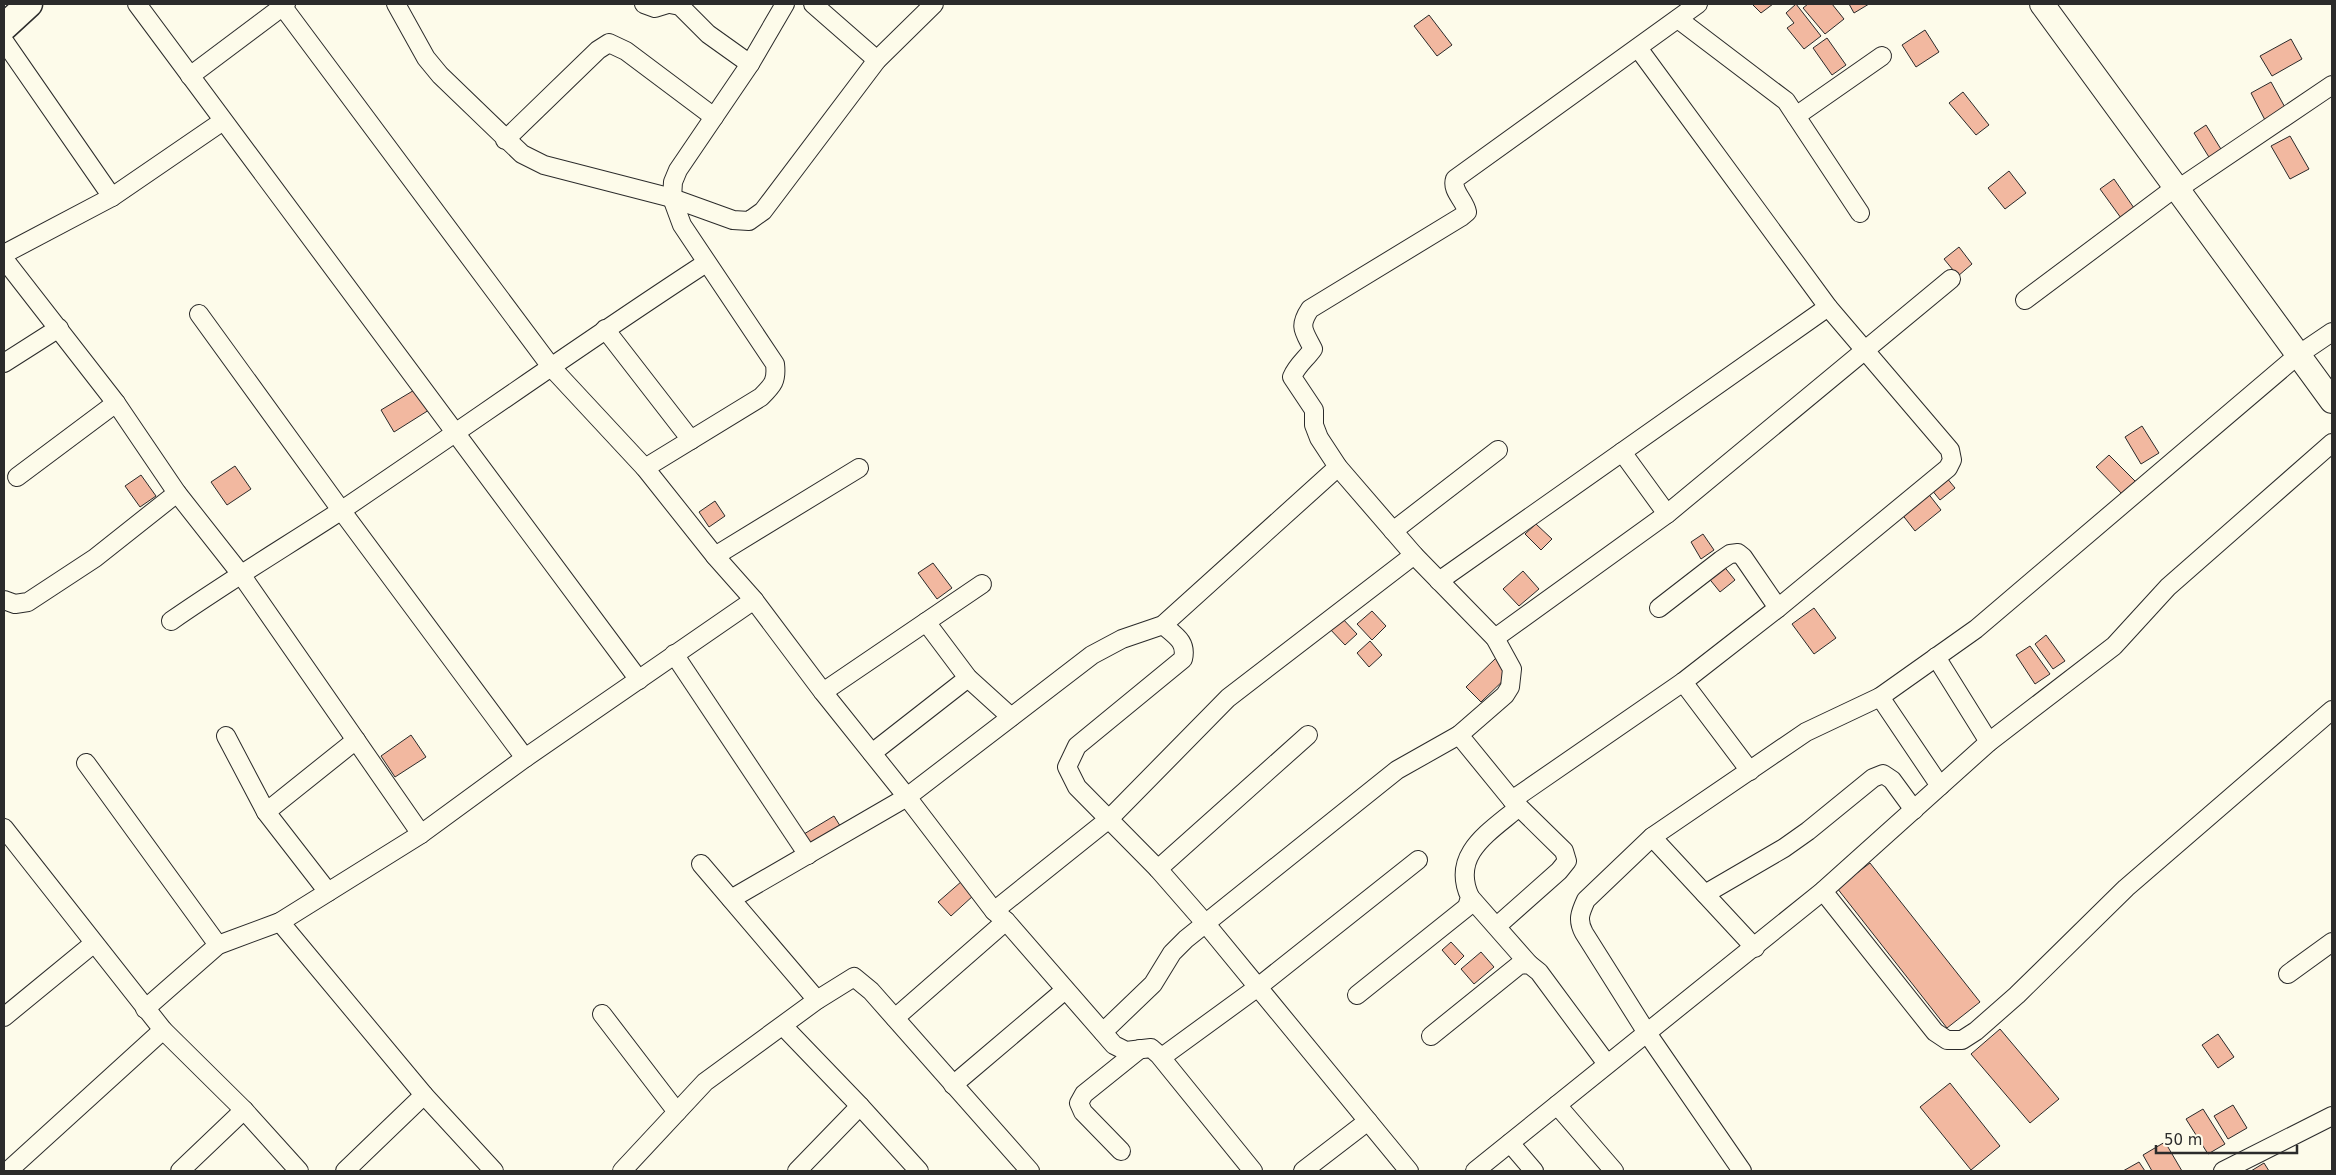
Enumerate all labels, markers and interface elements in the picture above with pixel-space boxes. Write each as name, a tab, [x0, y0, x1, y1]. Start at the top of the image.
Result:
scale bar	[2156, 1122, 2297, 1154]
text: 50 m	[2164, 1131, 2202, 1149]

